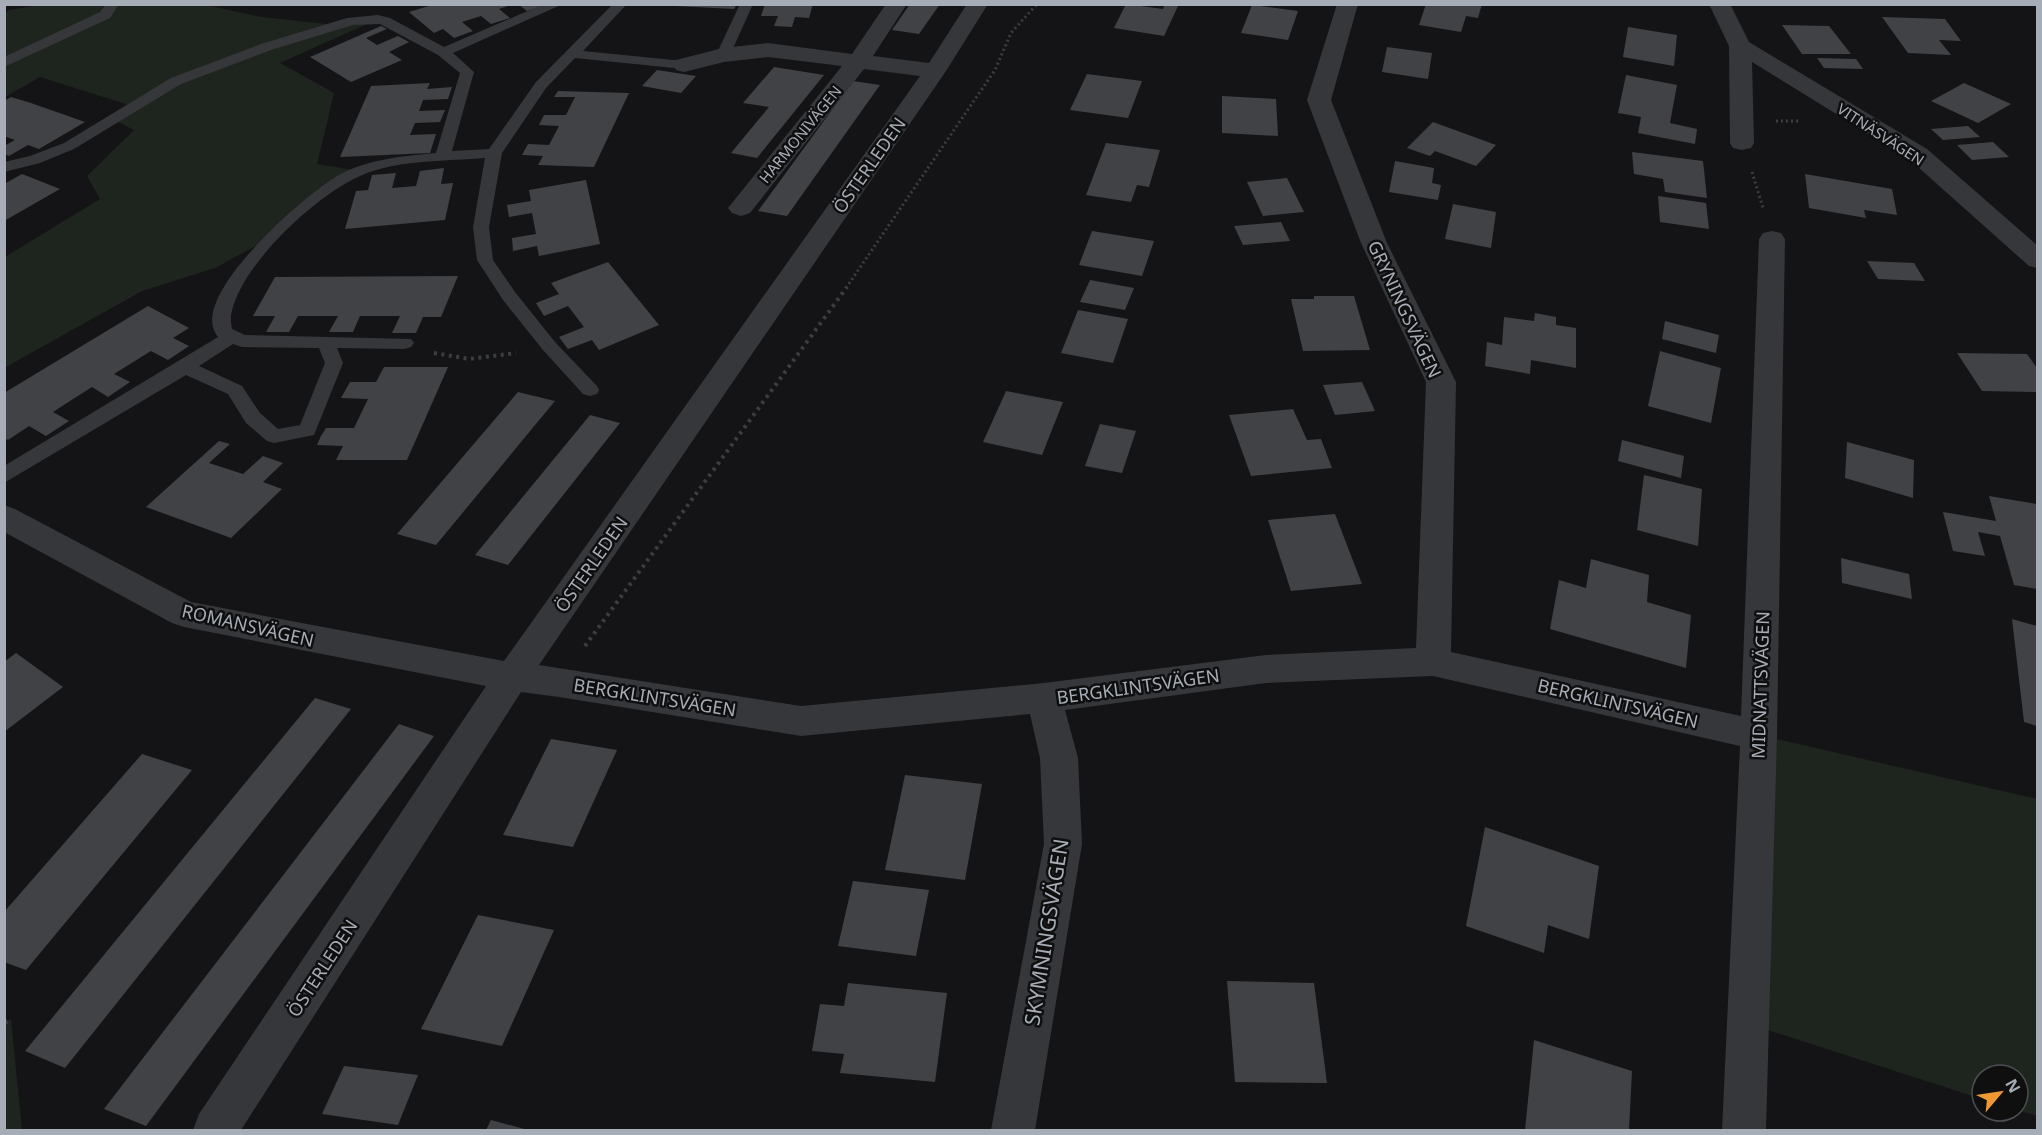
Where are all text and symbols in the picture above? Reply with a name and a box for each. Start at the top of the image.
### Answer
street label: HARMONIVÄGEN [754,81,846,187]
street label: VITNÄSVÄGEN [1834,98,1928,170]
street label: ÖSTERLEDEN [827,112,911,218]
street label: GRYNINGSVÄGEN [1363,236,1447,382]
street label: ÖSTERLEDEN [549,511,633,617]
street label: ROMANSVÄGEN [180,598,316,652]
street label: MIDNATTSVÄGEN [1745,611,1775,759]
street label: BERGKLINTSVÄGEN [1055,663,1221,709]
street label: BERGKLINTSVÄGEN [572,672,738,722]
street label: BERGKLINTSVÄGEN [1535,673,1701,733]
street label: SKYMNINGSVÄGEN [1017,836,1075,1028]
street label: ÖSTERLEDEN [282,915,362,1021]
north arrow [1970,1063,2030,1123]
text: N [2000,1075,2026,1097]

